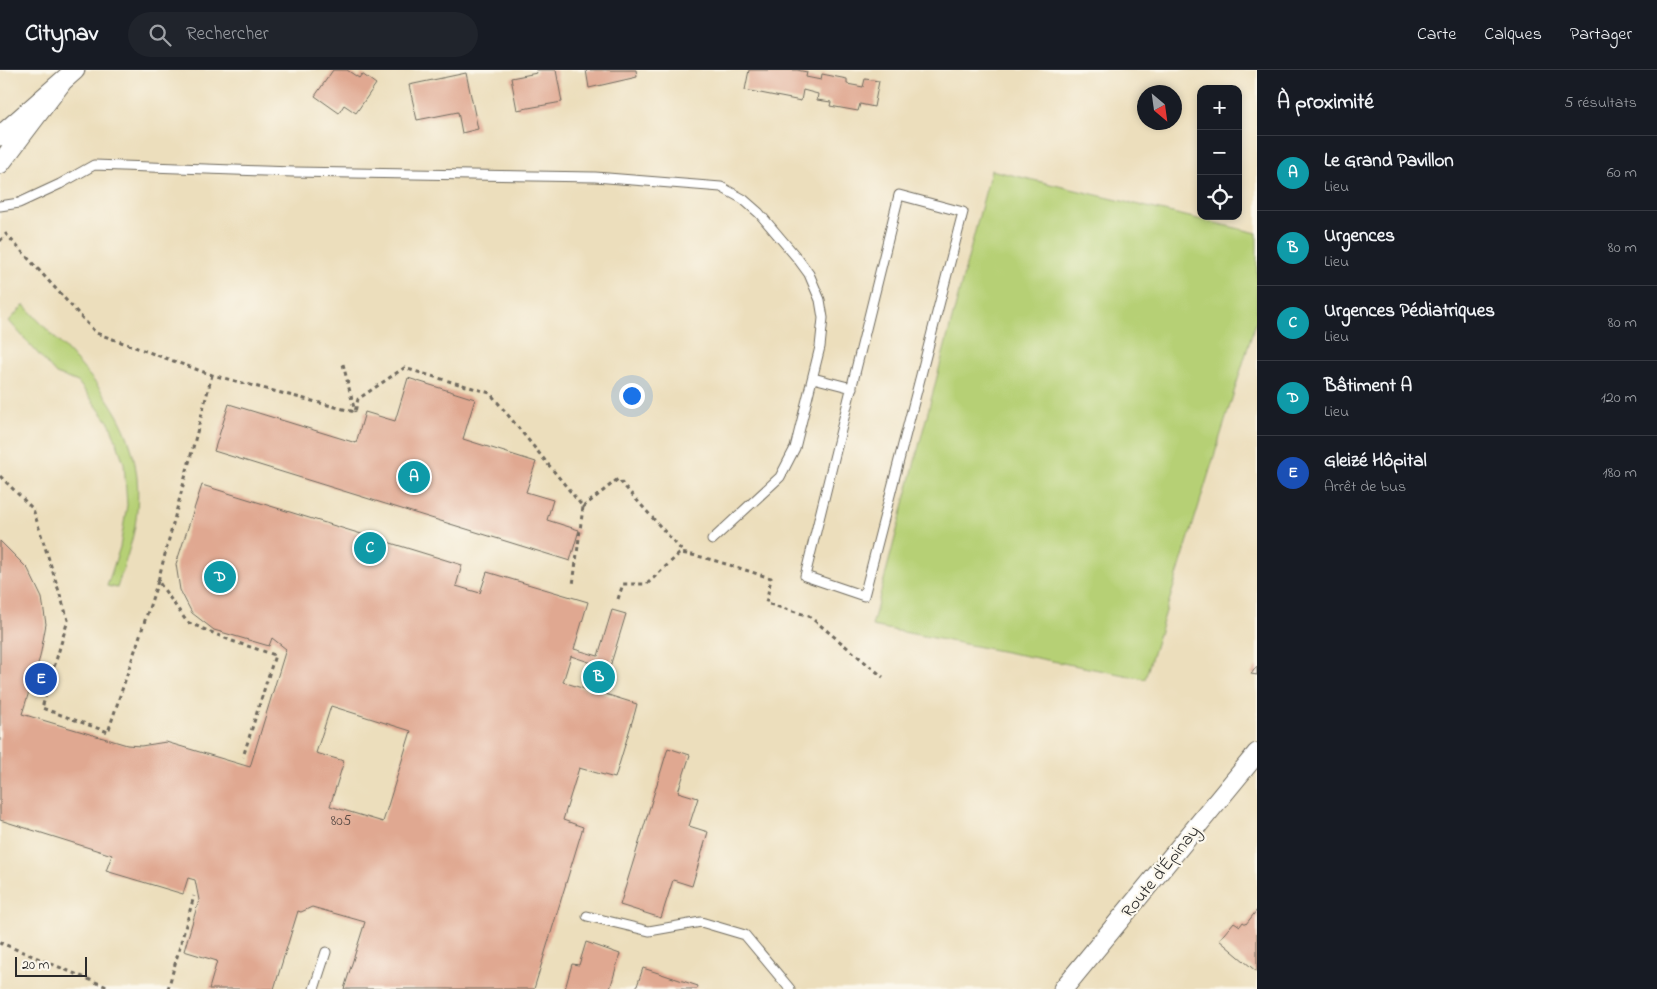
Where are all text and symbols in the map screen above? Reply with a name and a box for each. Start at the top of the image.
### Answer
search box [128,12,478,57]
text: Citynav [25,17,98,52]
icon: search [146,21,174,49]
text: Rechercher [186,21,269,48]
text: Carte [1417,22,1456,48]
text: Calques [1484,22,1542,48]
text: Partager [1570,22,1632,48]
north arrow [1137,85,1182,130]
map controls [1197,85,1242,220]
button: + [1197,85,1242,130]
text: À proximité [1277,88,1374,118]
text: 5 résultats [1564,91,1637,115]
button: − [1197,130,1242,175]
text: Le Grand Pavillon [1324,148,1454,175]
text: A [1288,161,1298,185]
text: 60 m [1607,161,1637,185]
button: locate [1197,175,1242,220]
text: Lieu [1324,175,1349,199]
text: Urgences [1324,223,1395,250]
text: B [1288,236,1298,260]
text: 80 m [1608,236,1637,260]
text: Lieu [1324,250,1349,274]
text: Urgences Pédiatriques [1324,298,1495,325]
text: C [1289,311,1297,335]
text: 80 m [1608,311,1637,335]
text: Lieu [1324,325,1349,349]
text: Bâtiment A [1324,373,1412,400]
your location [619,383,645,409]
text: D [1287,386,1299,410]
text: 120 m [1601,386,1637,410]
text: Lieu [1324,400,1349,424]
text: Gleizé Hôpital [1324,448,1427,475]
pin: A [398,458,430,496]
text: E [1288,461,1298,485]
text: 180 m [1603,461,1637,485]
text: Arrêt de bus [1324,475,1406,499]
pin: C [354,529,386,567]
pin: D [204,558,236,596]
pin: B [583,658,615,696]
pin: E [25,660,57,698]
house number: 805 [331,810,352,832]
street label: Route d'Épinay [1116,820,1207,924]
scale bar [15,954,88,977]
text: 20 m [22,955,49,976]

